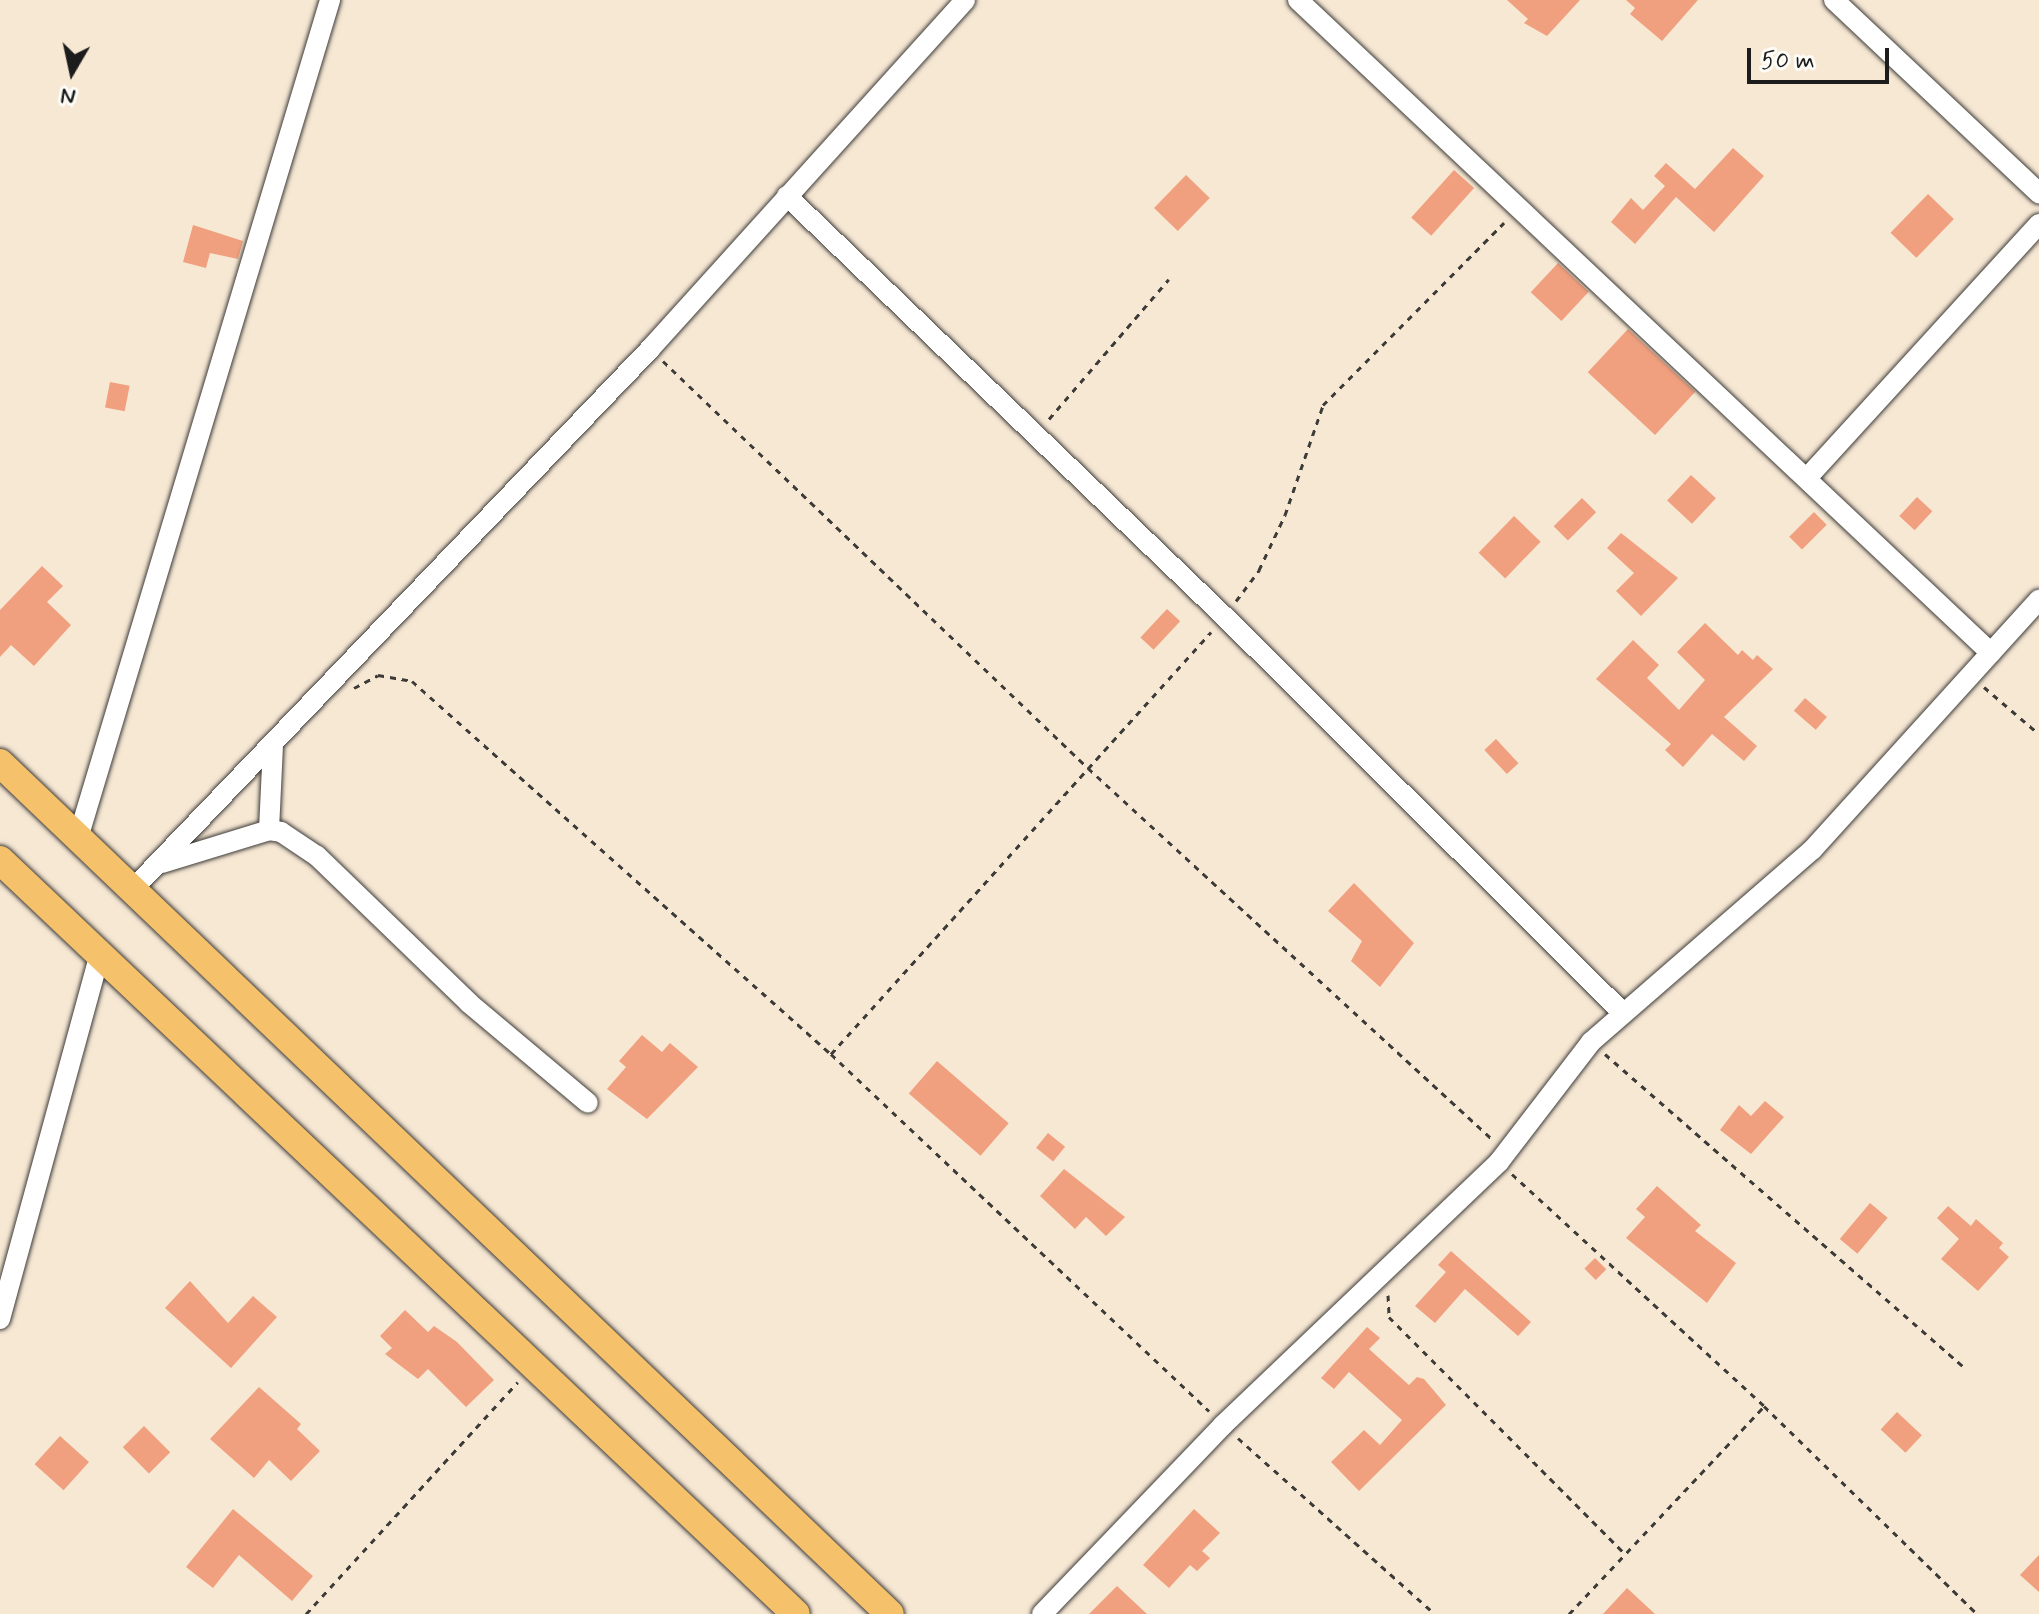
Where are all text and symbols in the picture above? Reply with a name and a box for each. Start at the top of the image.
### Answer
north arrow [32,32,112,112]
scale bar [1751,32,1893,82]
text: 50 m [1761,46,1815,77]
text: N [59,81,78,111]

